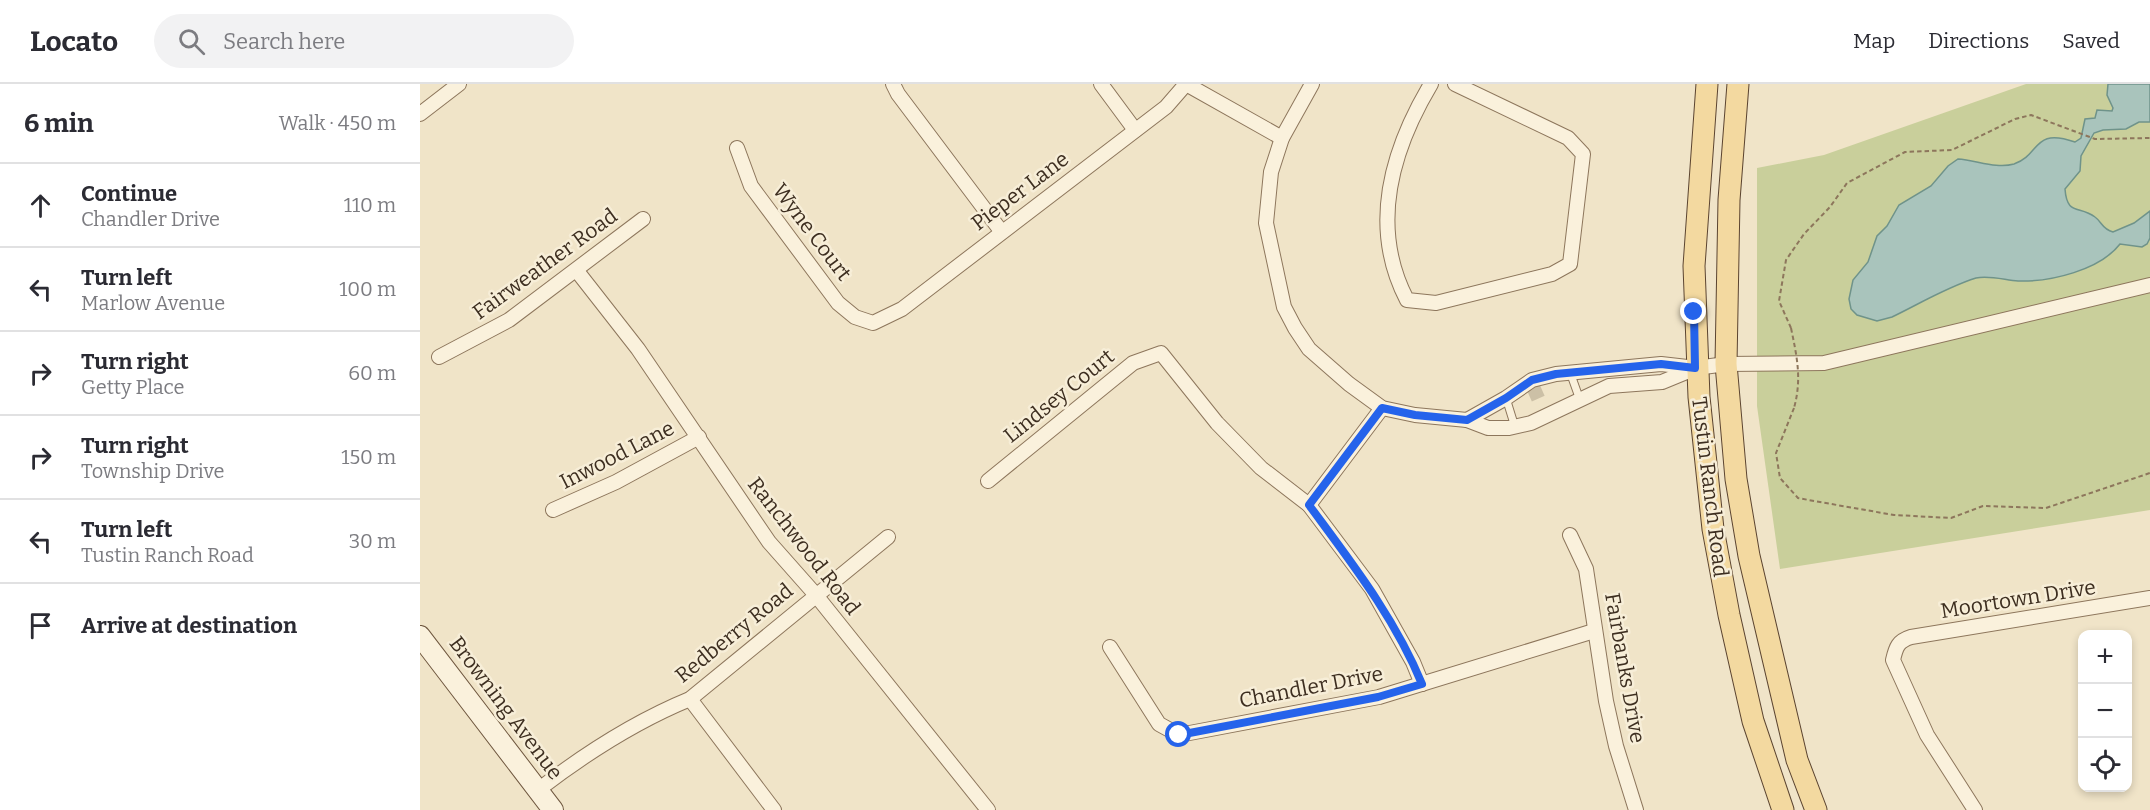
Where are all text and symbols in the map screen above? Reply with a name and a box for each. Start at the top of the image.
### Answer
search box [154,14,574,68]
text: Locato [30,25,118,58]
icon: search [175,25,208,58]
text: Search here [223,28,345,55]
text: Map [1853,28,1895,54]
text: Directions [1928,28,2029,54]
text: Saved [2062,28,2120,54]
text: 6 min [24,108,94,139]
text: Walk · 450 m [279,111,396,135]
street label: Pieper Lane [966,146,1074,236]
street label: Wyne Court [767,178,857,286]
text: Continue [81,180,177,207]
icon: ahead [24,189,57,222]
text: 110 m [344,193,396,217]
street label: Fairweather Road [468,203,622,325]
text: Chandler Drive [81,207,220,231]
text: Turn left [81,264,173,291]
icon: left [24,273,57,306]
text: 100 m [339,277,396,301]
text: Marlow Avenue [81,291,225,315]
route end [1680,298,1706,324]
street label: Lindsey Court [999,343,1120,448]
text: Turn right [81,348,189,375]
icon: right [24,357,57,390]
text: 60 m [348,361,396,385]
text: Getty Place [81,375,184,399]
street label: Tustin Ranch Road [1686,395,1734,579]
street label: Inwood Lane [555,415,679,495]
text: Turn right [81,432,189,459]
icon: right [24,441,57,474]
text: 150 m [341,445,396,469]
text: Township Drive [81,459,225,483]
street label: Ranchwood Road [742,472,866,620]
text: Turn left [81,516,173,543]
icon: left [24,525,57,558]
text: 30 m [349,529,396,553]
text: Tustin Ranch Road [81,543,254,567]
street label: Moortown Drive [1939,574,2097,624]
street label: Redberry Road [670,578,798,688]
street label: Fairbanks Drive [1599,591,1651,745]
icon: arrive [24,609,57,642]
text: Arrive at destination [81,612,297,639]
map controls [2078,630,2132,792]
button: + [2078,630,2132,684]
street label: Browning Avenue [444,631,568,785]
street label: Chandler Drive [1237,660,1385,714]
button: − [2078,684,2132,738]
route start [1165,721,1191,747]
button: locate [2078,738,2132,792]

